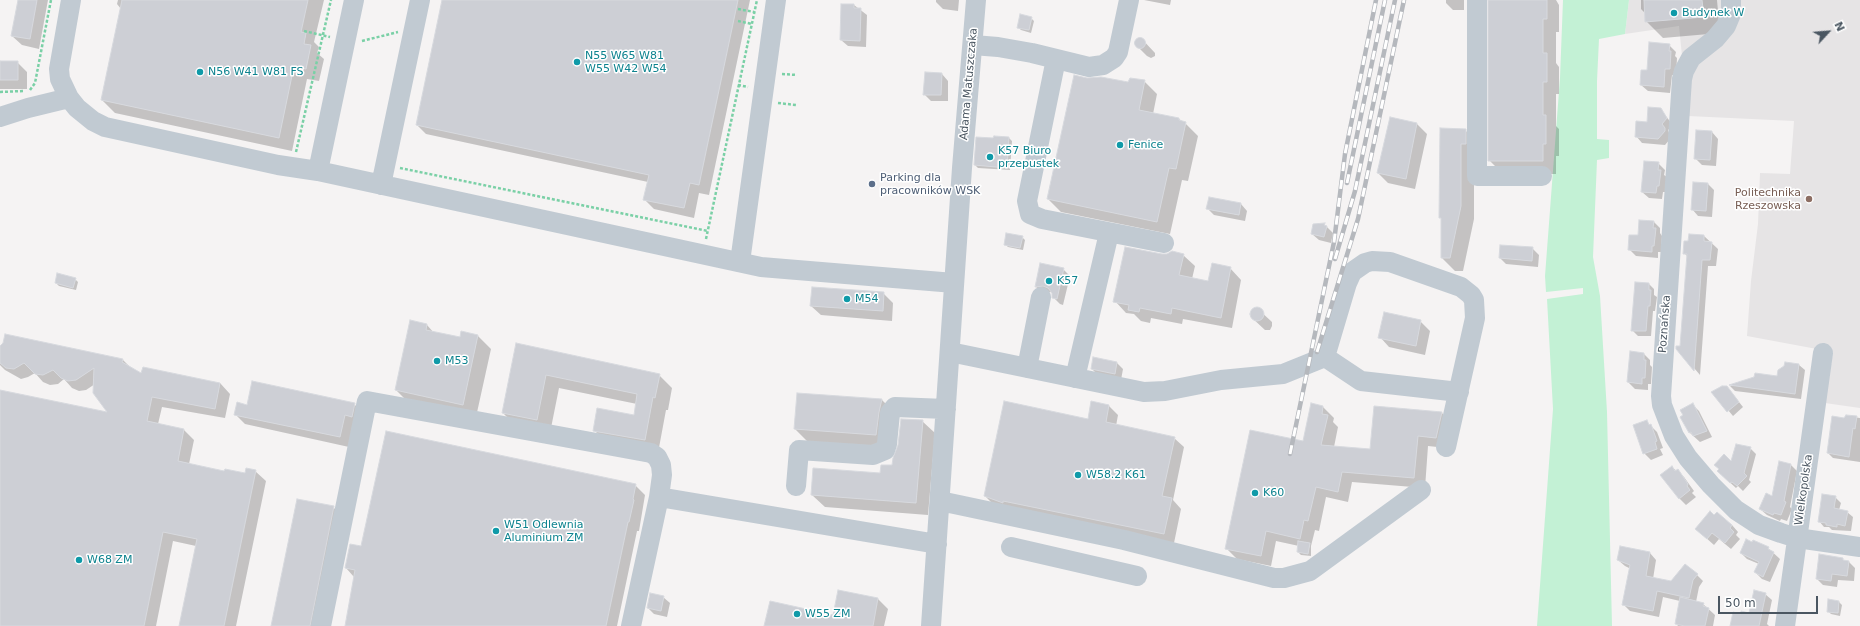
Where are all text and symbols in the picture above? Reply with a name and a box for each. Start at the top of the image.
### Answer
place label: Budynek W [1682,6,1744,20]
marker: Budynek W [1669,8,1679,18]
north arrow [1808,12,1848,52]
text: N [1831,20,1847,34]
street label: Adama Matuszczaka [958,27,980,141]
place label: N55 W65 W81 W55 W42 W54 [585,49,667,75]
marker: N55 W65 W81 W55 W42 W54 [572,57,582,67]
place label: N56 W41 W81 FS [208,65,304,79]
marker: N56 W41 W81 FS [195,67,205,77]
place label: Fenice [1128,138,1163,152]
marker: Fenice [1115,140,1125,150]
place label: K57 Biuro przepustek [998,144,1059,170]
marker: K57 Biuro przepustek [985,152,995,162]
place label: Parking dla pracowników WSK [880,171,980,197]
marker: Parking dla pracowników WSK [867,179,877,189]
place label: Politechnika Rzeszowska [1735,186,1801,212]
marker: Politechnika Rzeszowska [1804,194,1814,204]
place label: K57 [1057,274,1078,288]
marker: K57 [1044,276,1054,286]
place label: M54 [855,292,878,306]
marker: M54 [842,294,852,304]
street label: Poznańska [1656,295,1674,353]
place label: M53 [445,354,468,368]
marker: M53 [432,356,442,366]
street label: Wielkopolska [1792,454,1816,526]
place label: W58.2 K61 [1086,468,1146,482]
marker: W58.2 K61 [1073,470,1083,480]
place label: K60 [1263,486,1284,500]
marker: K60 [1250,488,1260,498]
place label: W51 Odlewnia Aluminium ZM [504,518,584,544]
marker: W51 Odlewnia Aluminium ZM [491,526,501,536]
place label: W68 ZM [87,553,132,567]
marker: W68 ZM [74,555,84,565]
scale bar [1720,588,1820,614]
text: 50 m [1725,596,1756,610]
place label: W55 ZM [805,607,850,621]
marker: W55 ZM [792,609,802,619]

